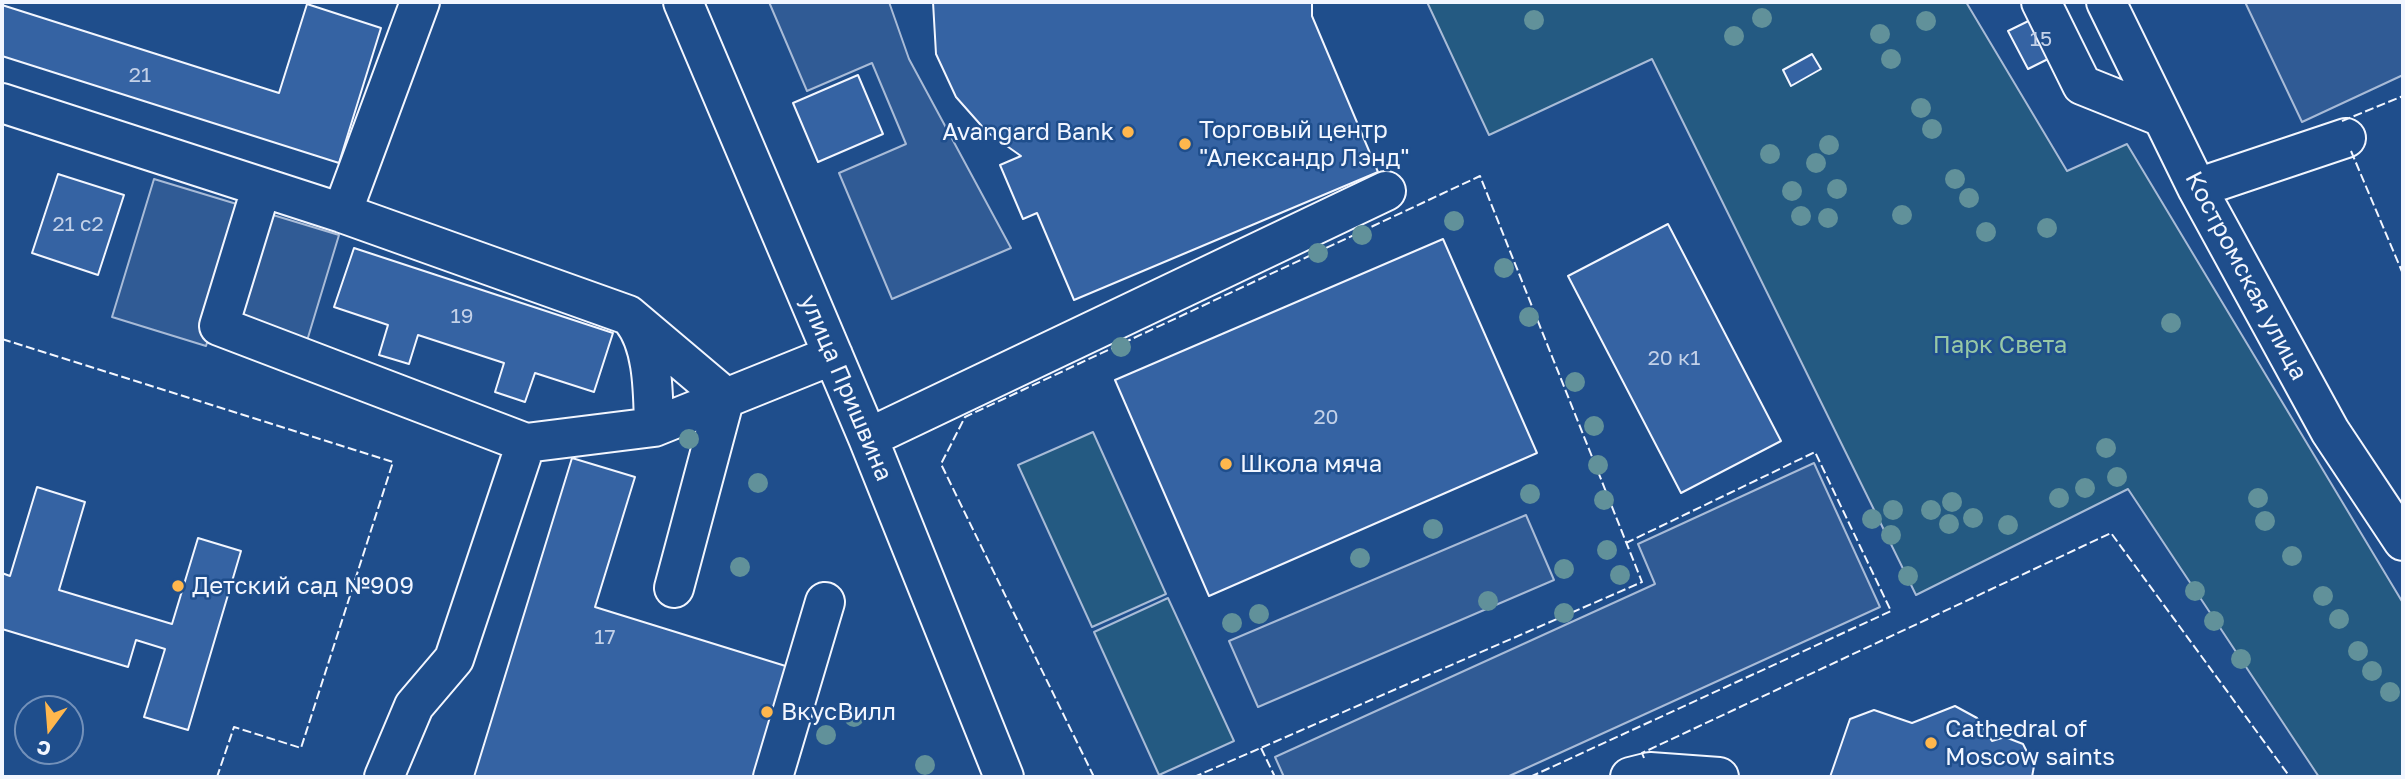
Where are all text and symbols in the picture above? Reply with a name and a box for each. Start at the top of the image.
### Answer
house number: 15 [2030,26,2052,52]
house number: 21 [129,62,151,88]
place label: Торговый центр "Александр Лэнд" [1199,116,1410,172]
place label: Avangard Bank [942,118,1114,146]
marker: Avangard Bank [1120,124,1136,140]
marker: Торговый центр "Александр Лэнд" [1177,136,1193,152]
street label: Костромская улица [2179,167,2313,385]
house number: 21 с2 [52,211,104,237]
street label: улица Пришвина [794,291,898,485]
house number: 19 [451,303,473,329]
park label: Парк Света [1933,331,2067,359]
house number: 20 к1 [1648,345,1700,371]
house number: 20 [1313,404,1339,430]
place label: Школа мяча [1240,450,1382,478]
marker: Школа мяча [1218,456,1234,472]
place label: Детский сад №909 [192,572,414,600]
marker: Детский сад №909 [170,578,186,594]
house number: 17 [594,624,616,650]
north arrow [14,695,84,765]
place label: ВкусВилл [781,698,896,726]
marker: ВкусВилл [759,704,775,720]
place label: Cathedral of Moscow saints [1945,715,2115,771]
marker: Cathedral of Moscow saints [1923,735,1939,751]
text: С [34,736,53,762]

